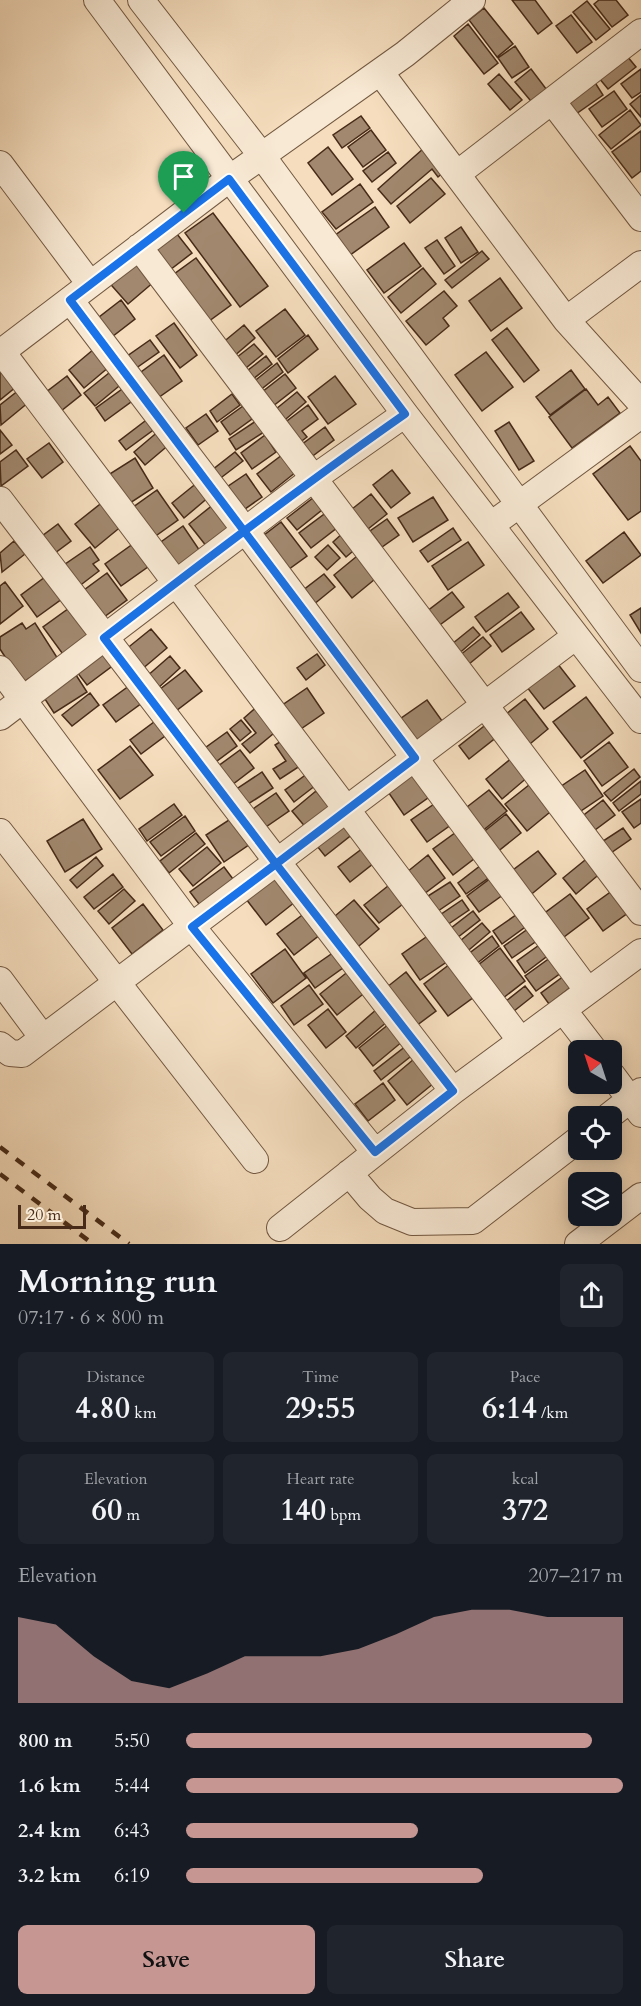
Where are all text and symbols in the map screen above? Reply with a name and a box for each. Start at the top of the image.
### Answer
pin [158,151,209,213]
icon: arrive [167,160,200,193]
north arrow [568,1040,622,1094]
map controls [568,1040,622,1226]
button: locate [568,1106,622,1160]
button: layers [568,1172,622,1226]
scale bar [18,1202,86,1230]
text: 20 m [27,1204,61,1226]
text: Morning run [18,1259,218,1304]
button: share [560,1264,623,1327]
text: 07:17 · 6 × 800 m [18,1304,164,1331]
text: Distance [87,1366,145,1388]
text: Time [302,1366,339,1388]
text: Pace [510,1366,541,1388]
text: 4.80 [75,1388,130,1429]
text: 29:55 [285,1388,356,1429]
text: 6:14 [482,1388,537,1429]
text: km [130,1402,156,1424]
text: /km [537,1402,568,1424]
text: Elevation [84,1468,148,1490]
text: Heart rate [287,1468,354,1490]
text: kcal [512,1468,539,1490]
text: 60 [92,1490,122,1531]
text: 140 [280,1490,326,1531]
text: 372 [502,1490,548,1531]
text: m [122,1504,140,1526]
text: bpm [326,1504,361,1526]
text: Elevation [18,1562,97,1589]
text: 207–217 m [528,1562,623,1589]
text: 800 m [18,1727,73,1754]
text: 5:50 [114,1727,150,1754]
text: 1.6 km [18,1772,81,1799]
text: 5:44 [114,1772,150,1799]
text: 2.4 km [18,1817,81,1844]
text: 6:43 [114,1817,150,1844]
text: 3.2 km [18,1862,81,1889]
text: 6:19 [114,1862,150,1889]
button: Save [18,1925,315,1994]
button: Share [327,1925,623,1994]

